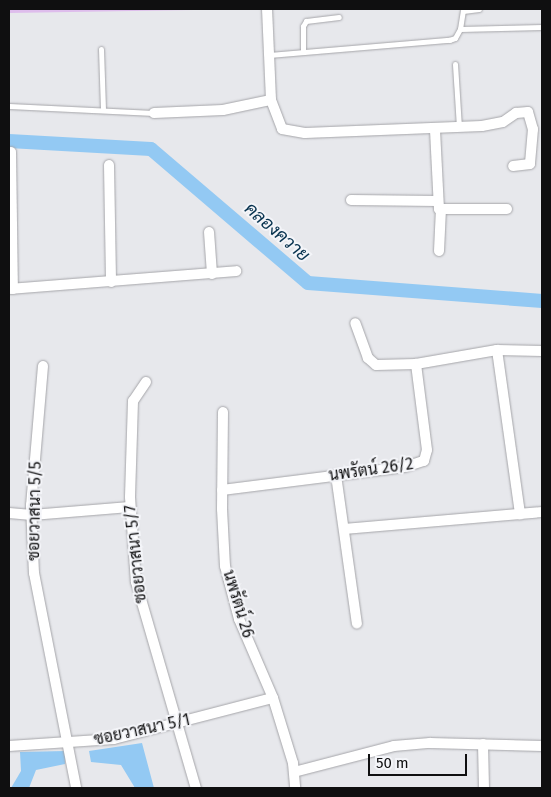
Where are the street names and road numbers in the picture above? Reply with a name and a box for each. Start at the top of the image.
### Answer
street label: นพรัตน์ 26/2 [327,455,415,485]
street label: ซอยวาสนา 5/5 [25,461,45,561]
street label: ซอยวาสนา 5/7 [121,504,151,604]
street label: นพรัตน์ 26 [219,568,257,640]
street label: ซอยวาสนา 5/1 [92,710,192,750]

